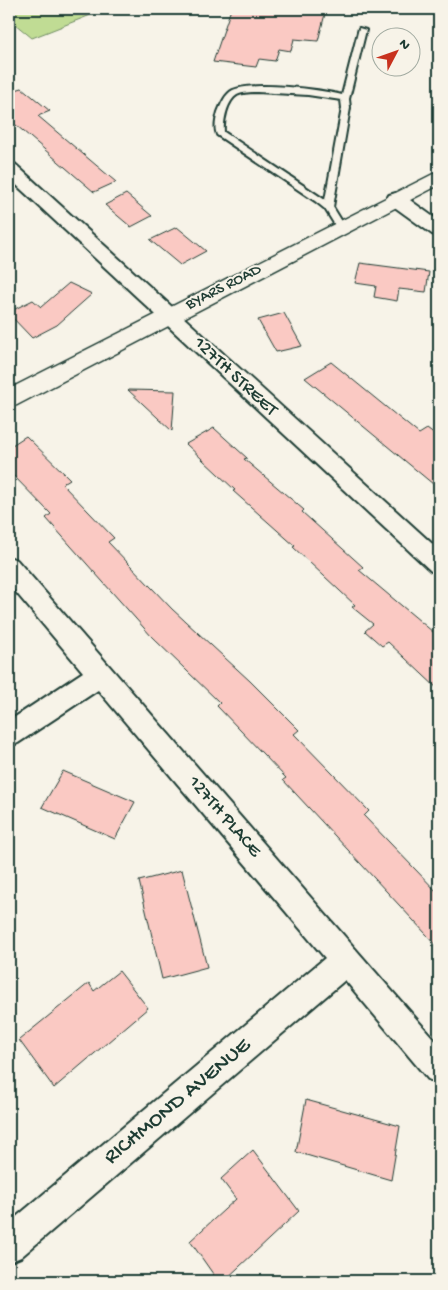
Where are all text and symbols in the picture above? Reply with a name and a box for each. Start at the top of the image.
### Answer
north arrow [370,28,420,78]
text: N [395,36,413,54]
street label: BYARS ROAD [182,261,266,316]
street label: 127TH STREET [187,332,282,422]
street label: 127TH PLACE [182,771,266,863]
street label: RICHMOND AVENUE [99,1032,258,1171]

